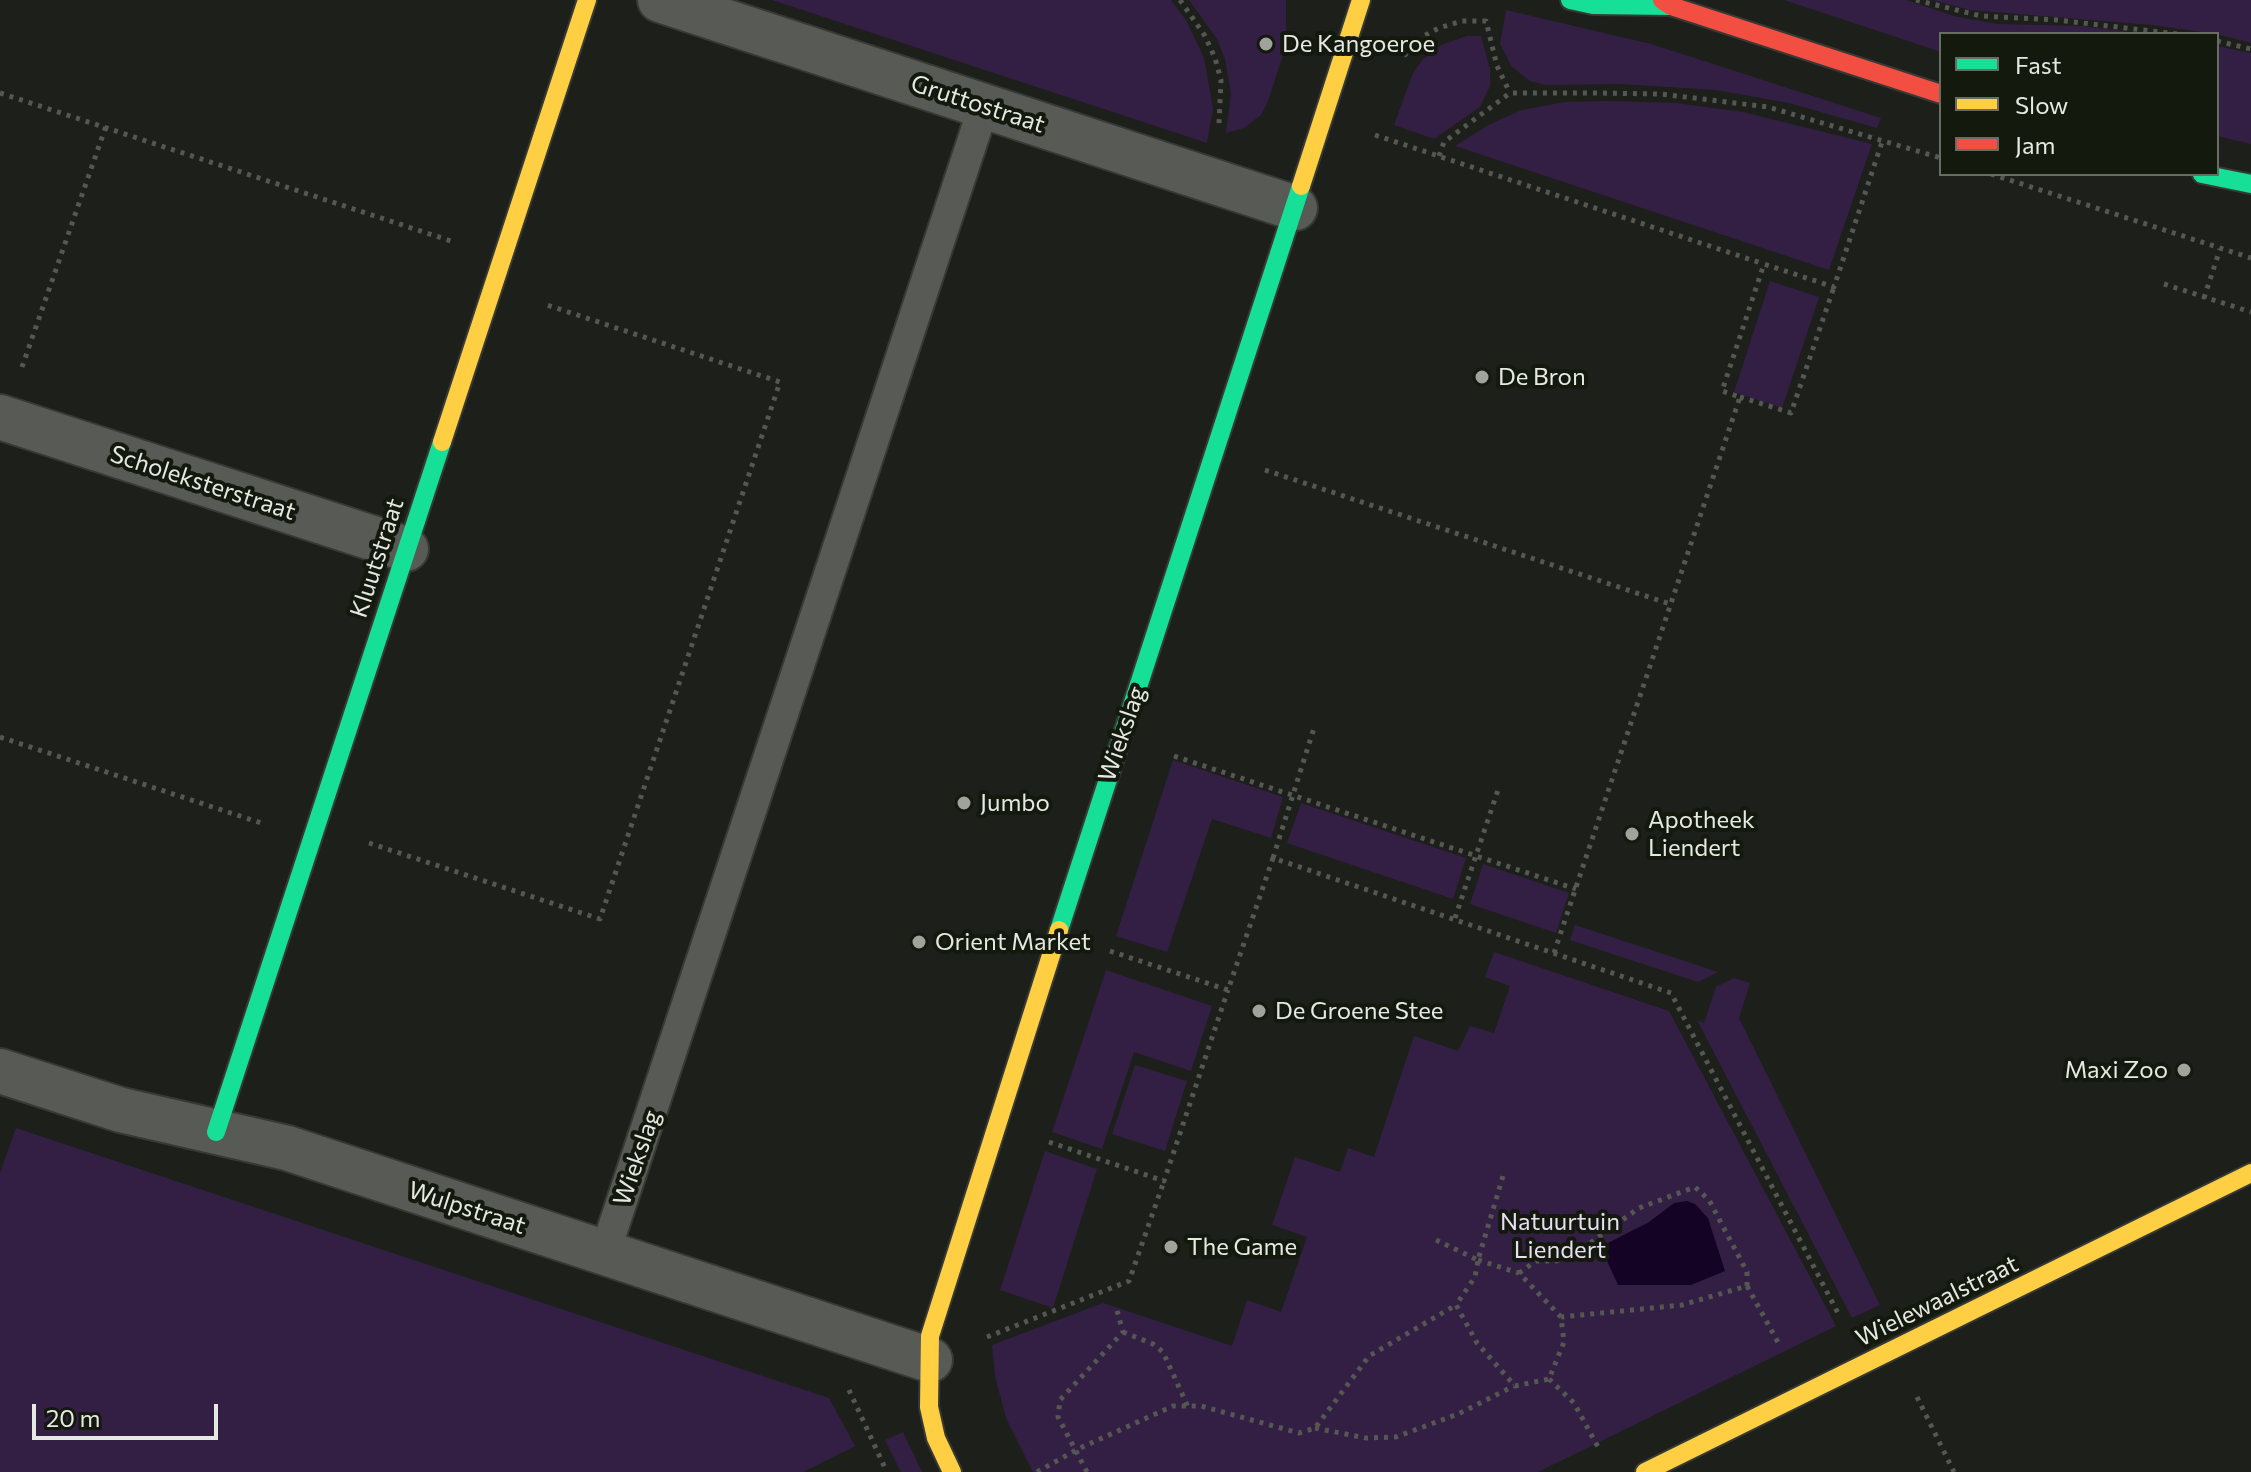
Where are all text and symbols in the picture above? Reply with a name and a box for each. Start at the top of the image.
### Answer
place label: De Kangoeroe [1282,30,1435,58]
legend [1939,32,2219,176]
marker: De Kangoeroe [1257,35,1275,53]
text: Fast [2015,50,2062,79]
street label: Gruttostraat [907,69,1049,139]
text: Slow [2015,90,2068,119]
text: Jam [2015,130,2055,159]
place label: De Bron [1498,363,1586,391]
marker: De Bron [1473,368,1491,386]
street label: Scholeksterstraat [107,439,299,527]
street label: Kluutstraat [344,495,410,621]
street label: Wiekslag [1092,683,1152,785]
place label: Jumbo [980,789,1050,817]
marker: Jumbo [955,794,973,812]
place label: Apotheek Liendert [1648,806,1755,862]
marker: Apotheek Liendert [1623,825,1641,843]
place label: Orient Market [935,928,1091,956]
marker: Orient Market [910,933,928,951]
place label: De Groene Stee [1275,997,1444,1025]
marker: De Groene Stee [1250,1002,1268,1020]
place label: Maxi Zoo [2064,1056,2168,1084]
marker: Maxi Zoo [2175,1061,2193,1079]
street label: Wiekslag [607,1107,667,1209]
street label: Wulpstraat [405,1175,529,1241]
park label: Natuurtuin Liendert [1500,1208,1620,1264]
place label: The Game [1187,1233,1297,1261]
marker: The Game [1162,1238,1180,1256]
street label: Wielewaalstraat [1851,1249,2023,1353]
scale bar [36,1388,222,1438]
text: 20 m [46,1403,100,1432]

